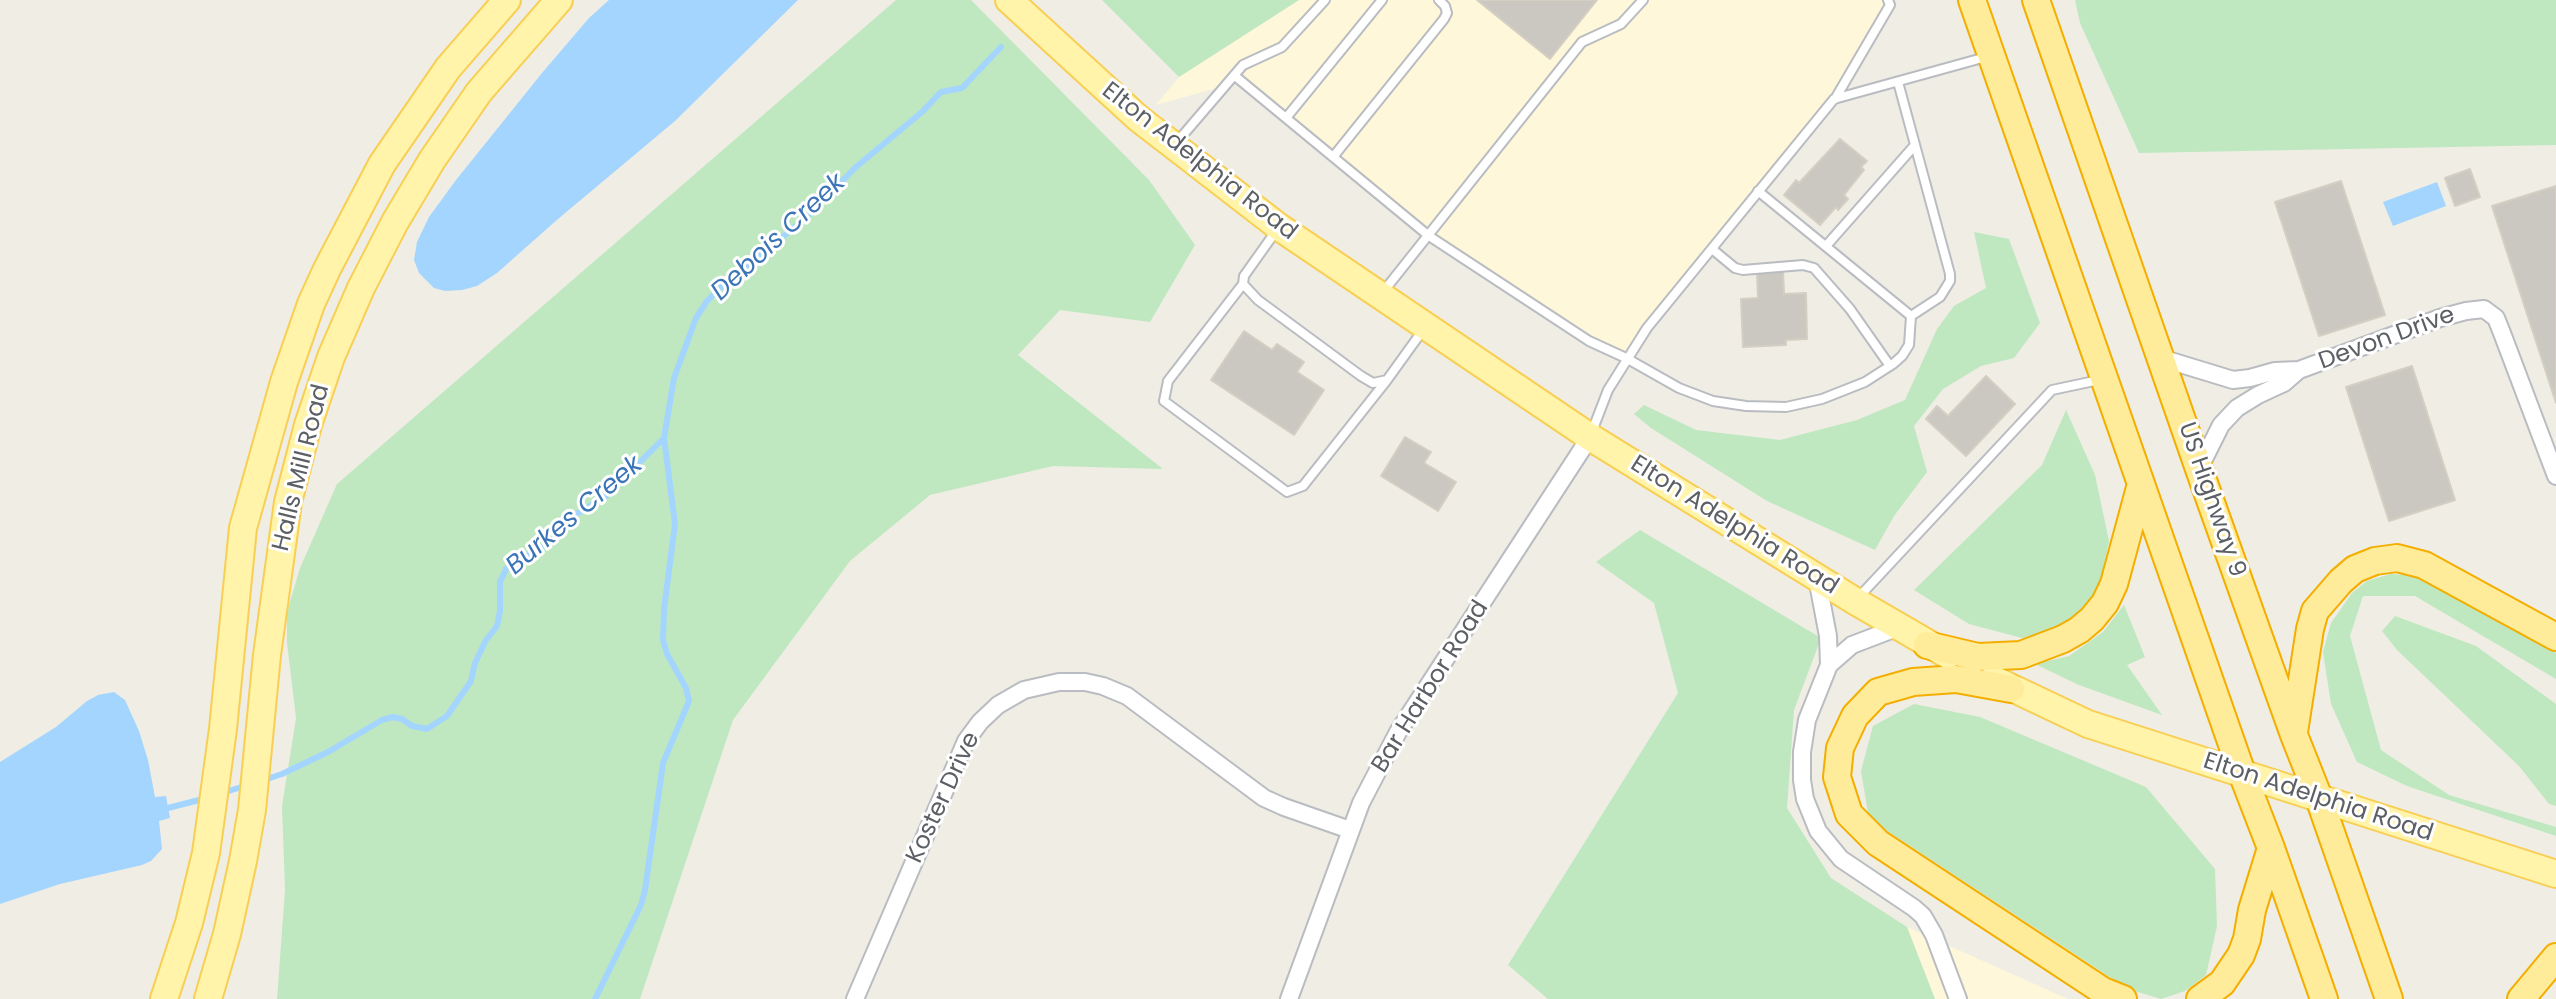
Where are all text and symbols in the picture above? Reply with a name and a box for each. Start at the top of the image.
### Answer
street label: Elton Adelphia Road [1096,77,1302,247]
water label: Debois Creek [706,168,852,308]
street label: Devon Drive [2315,301,2459,377]
street label: Halls Mill Road [267,382,337,554]
street label: US Highway 9 [2171,419,2251,581]
water label: Burkes Creek [500,450,650,582]
street label: Elton Adelphia Road [1625,450,1843,602]
street label: Bar Harbor Road [1366,596,1496,778]
street label: Koster Drive [901,728,987,868]
street label: Elton Adelphia Road [2200,747,2436,849]

